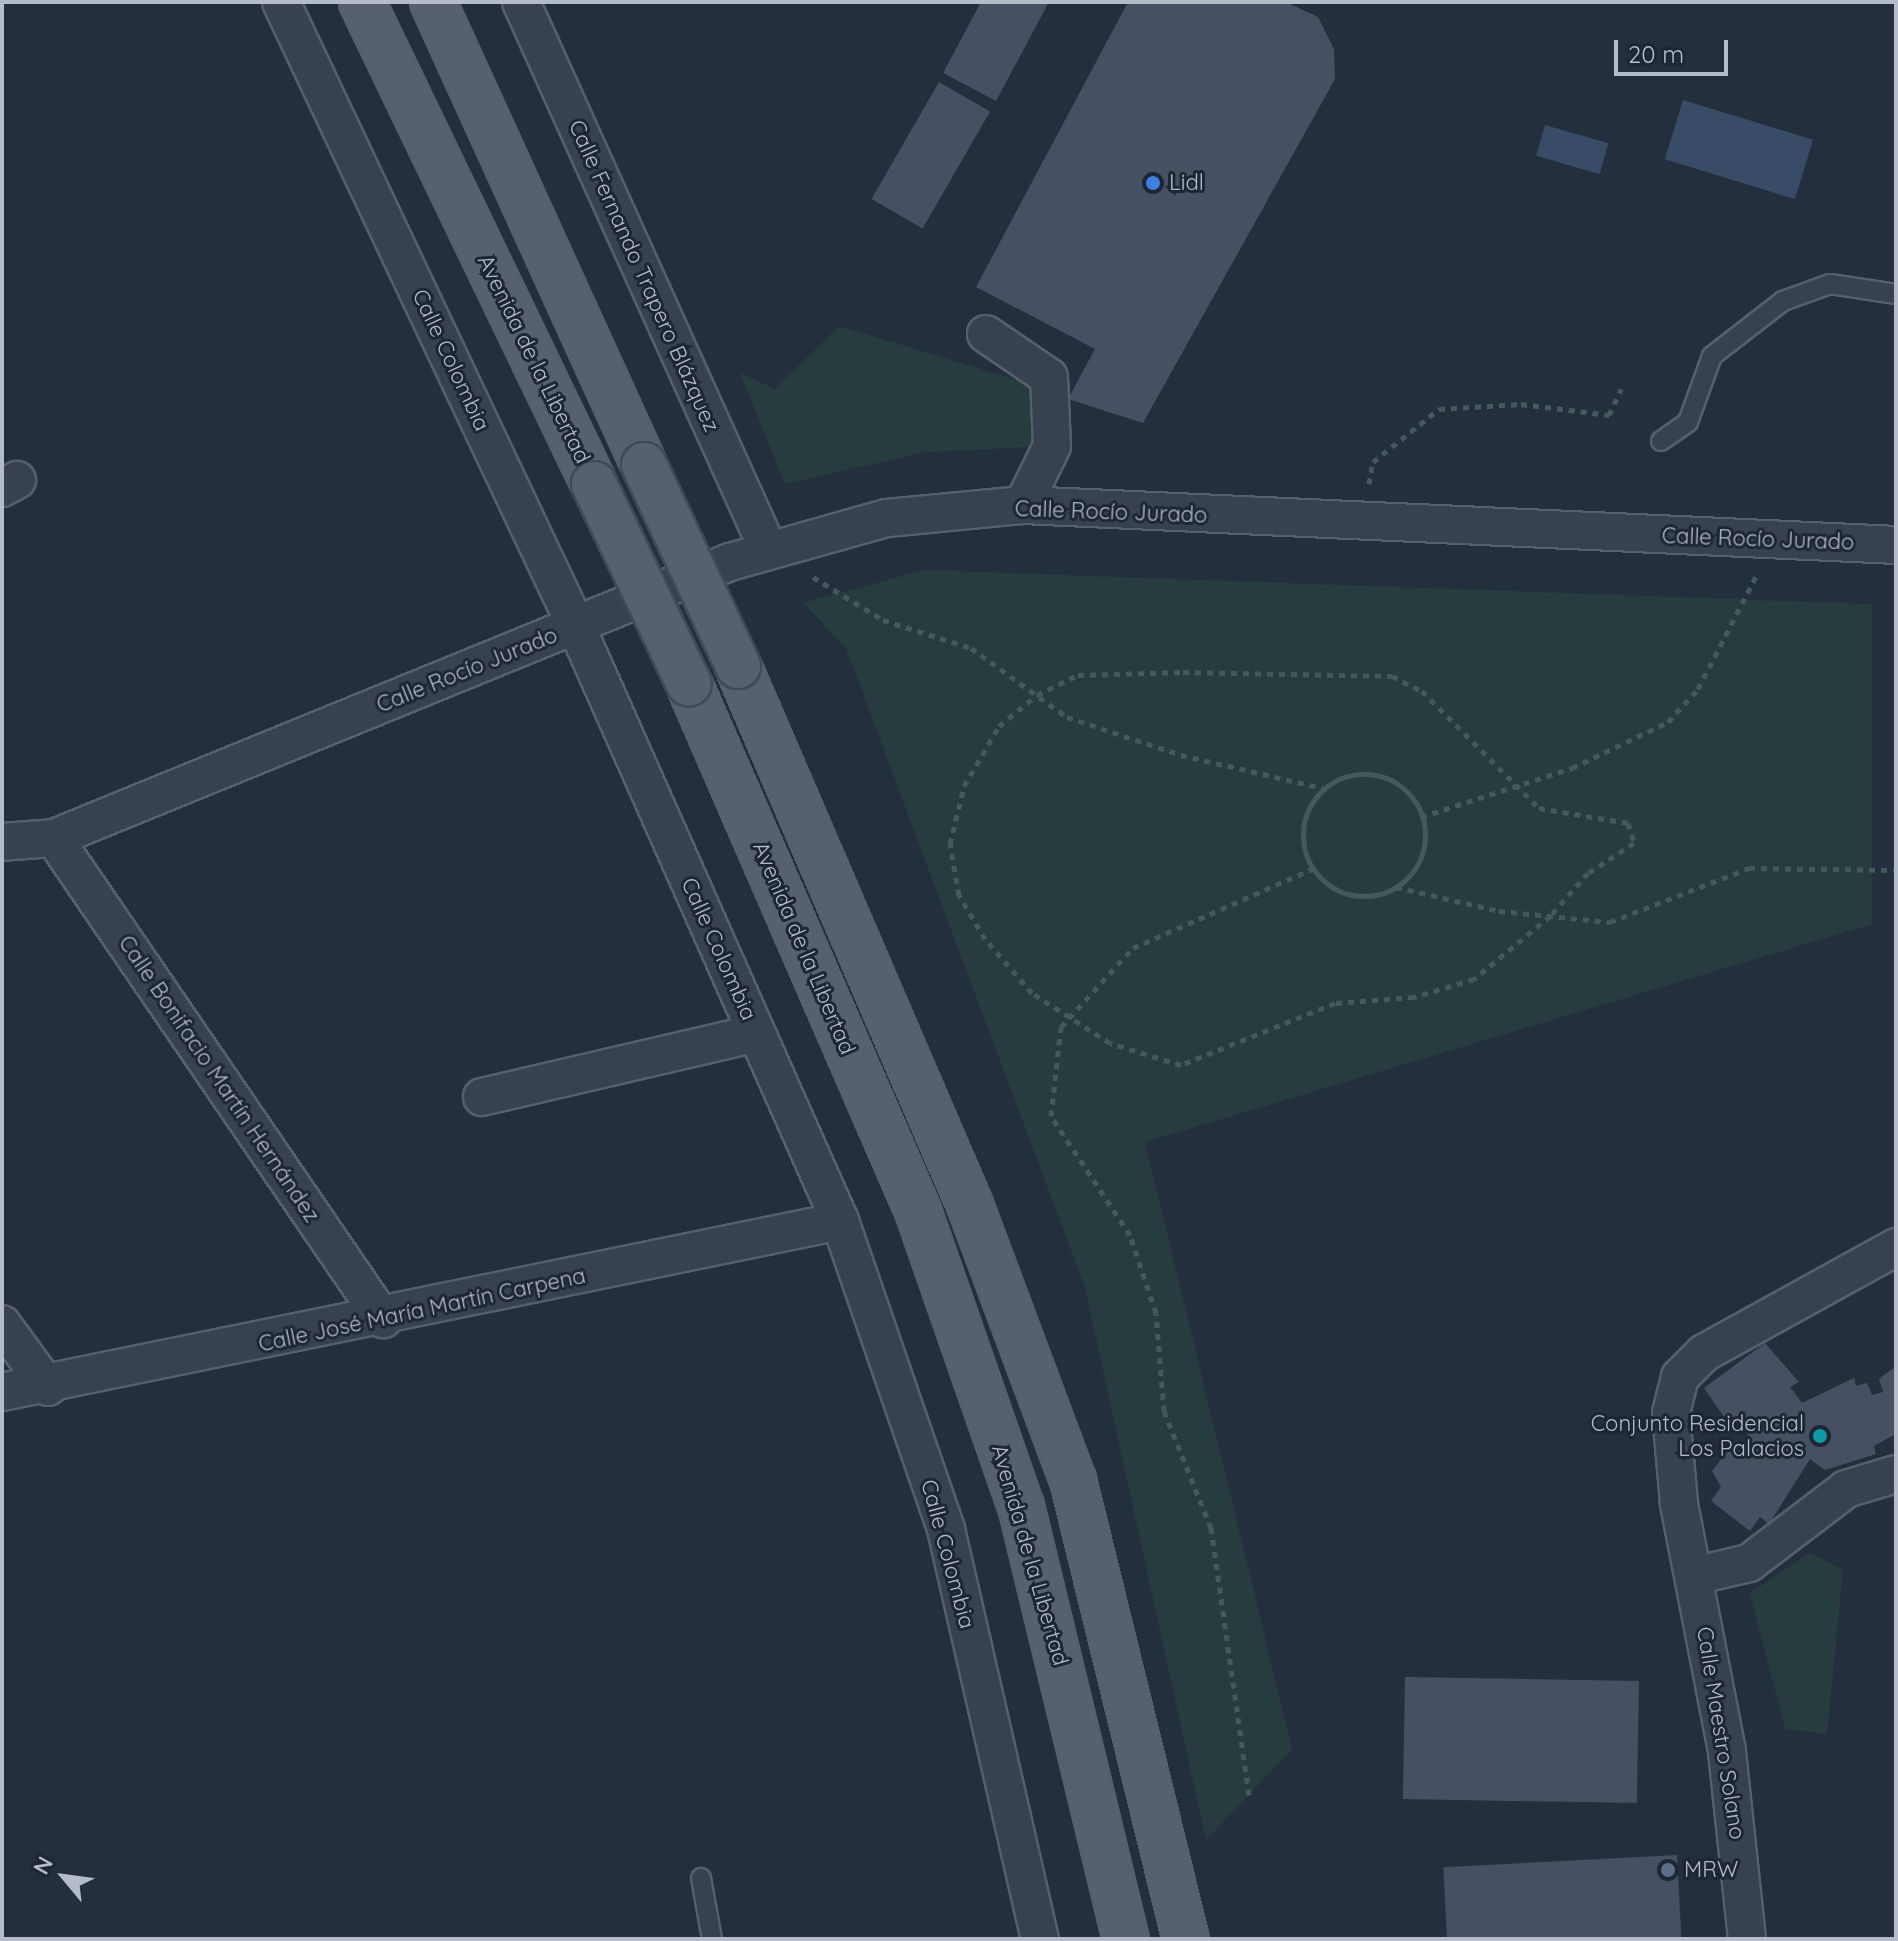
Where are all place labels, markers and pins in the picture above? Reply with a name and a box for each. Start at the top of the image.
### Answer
place label: Lidl [1169,170,1204,196]
marker: Lidl [1144,174,1162,192]
place label: Conjunto Residencial Los Palacios [1591,1410,1804,1462]
marker: Conjunto Residencial Los Palacios [1811,1427,1829,1445]
place label: MRW [1684,1857,1738,1883]
marker: MRW [1659,1861,1677,1879]

